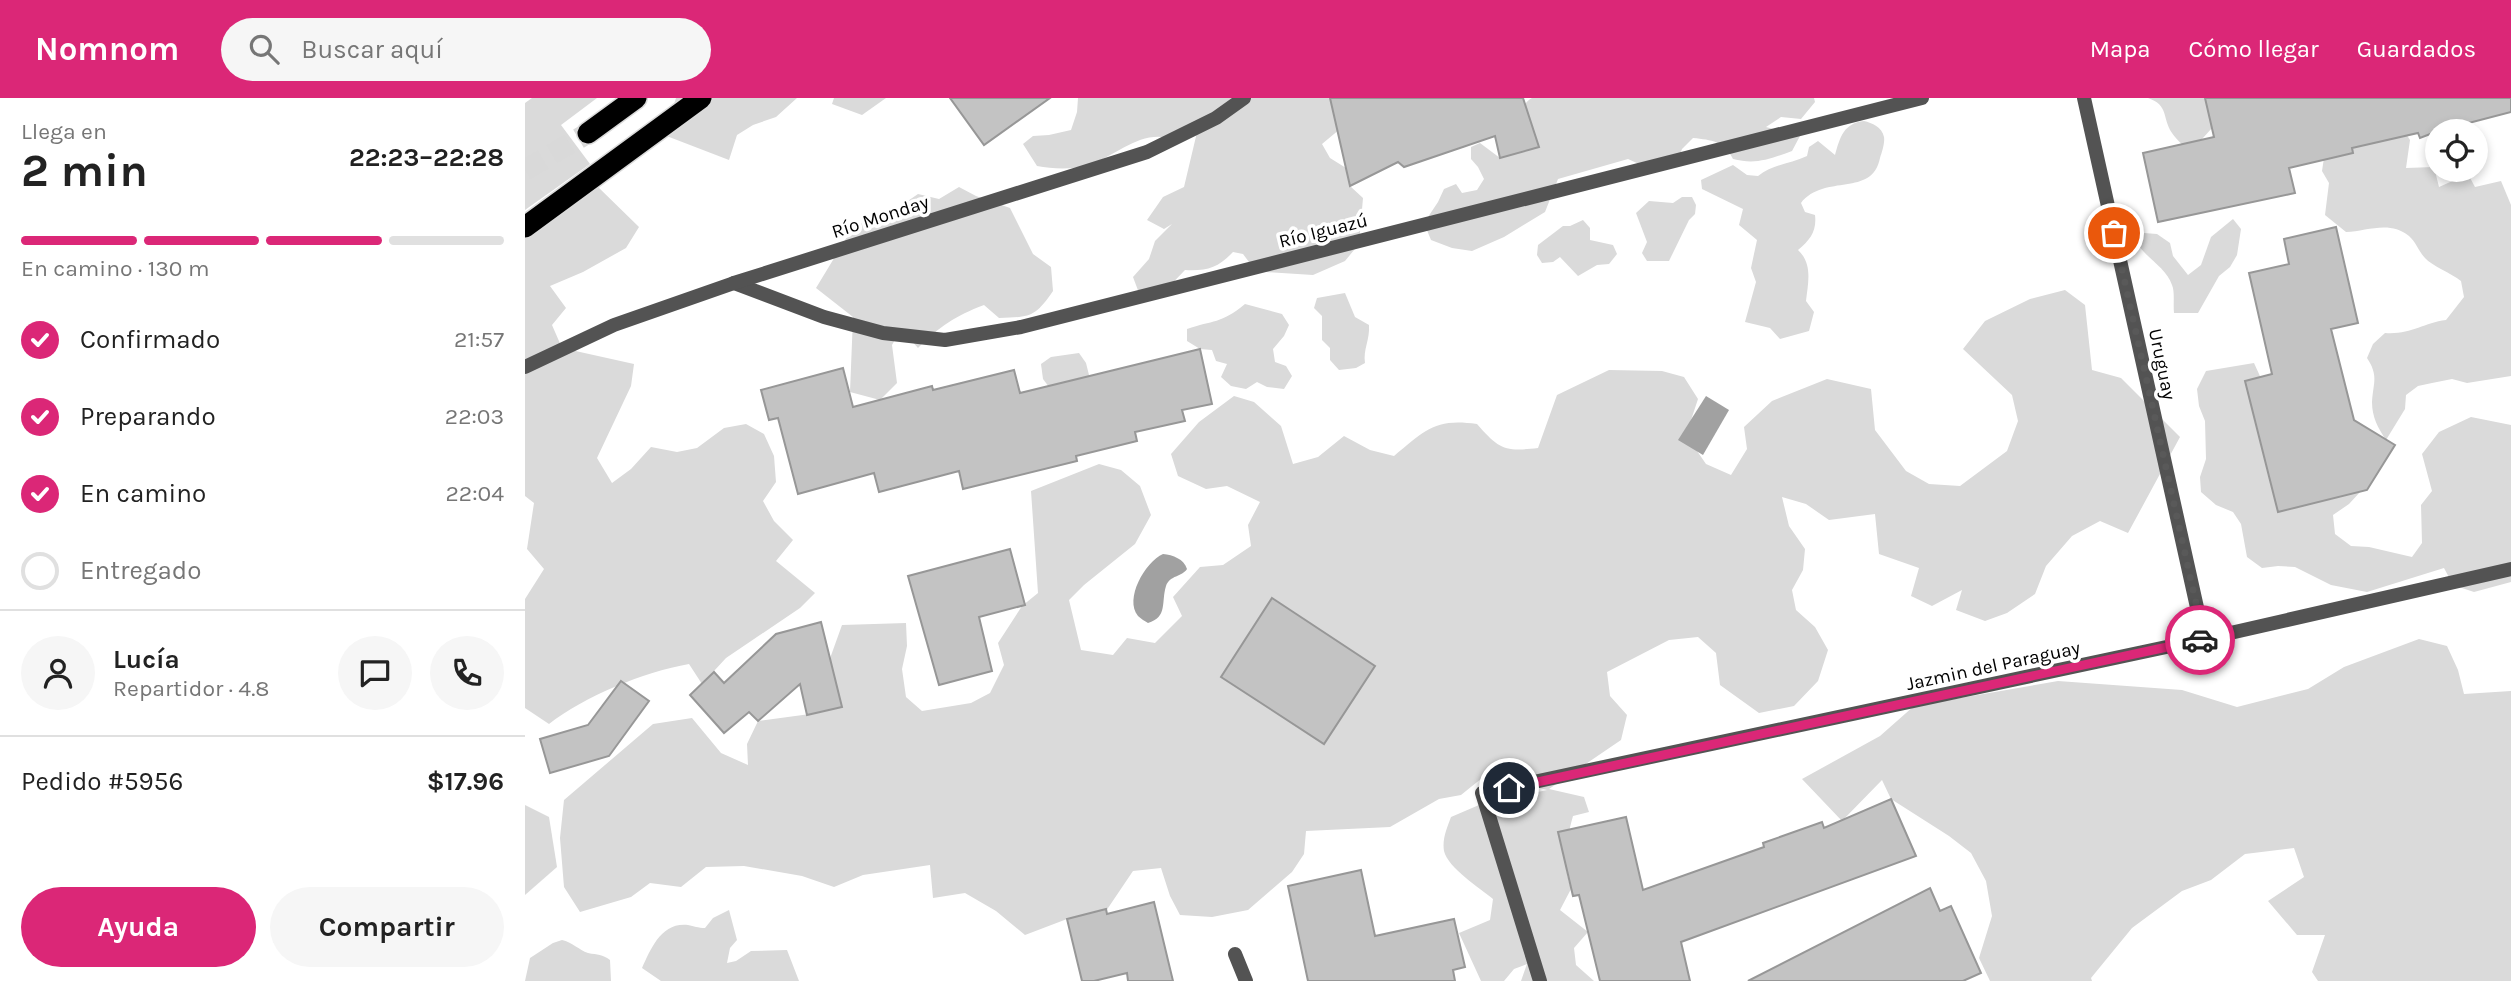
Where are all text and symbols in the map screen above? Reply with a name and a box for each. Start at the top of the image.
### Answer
search box [221,18,711,81]
text: Nomnom [35,30,179,68]
icon: search [245,30,283,68]
text: Buscar aquí [301,34,443,65]
text: Mapa [2090,35,2150,63]
text: Cómo llegar [2188,35,2319,63]
text: Guardados [2357,35,2476,63]
text: Llega en [21,118,107,145]
map controls [2425,119,2488,182]
button: locate [2425,119,2488,182]
text: 22:23–22:28 [349,142,504,173]
text: 2 min [21,144,148,198]
street label: Río Monday [829,191,932,243]
pin [2084,203,2144,263]
street label: Río Iguazú [1277,209,1370,253]
icon: bag [2095,214,2133,252]
text: En camino · 130 m [21,255,209,282]
icon: check [21,321,59,359]
text: Confirmado [80,324,220,355]
text: 21:57 [454,326,504,353]
street label: Uruguay [2144,327,2180,402]
icon: check [21,398,59,436]
text: Preparando [80,401,216,432]
text: 22:03 [445,403,504,430]
icon: check [21,475,59,513]
text: En camino [80,478,206,509]
text: 22:04 [446,480,504,507]
text: Entregado [80,555,201,586]
courier [2165,605,2235,675]
icon: car [2181,621,2219,659]
button: person [21,636,95,710]
button: chat [338,636,412,710]
button: phone [430,636,504,710]
street label: Jazmin del Paraguay [1904,637,2082,695]
text: Lucía [113,644,180,675]
text: Repartidor · 4.8 [113,675,269,702]
pin [1479,758,1539,818]
text: Pedido #5956 [21,766,183,797]
text: $17.96 [427,766,504,797]
icon: home [1490,769,1528,807]
button: Ayuda [21,887,256,967]
button: Compartir [270,887,504,967]

